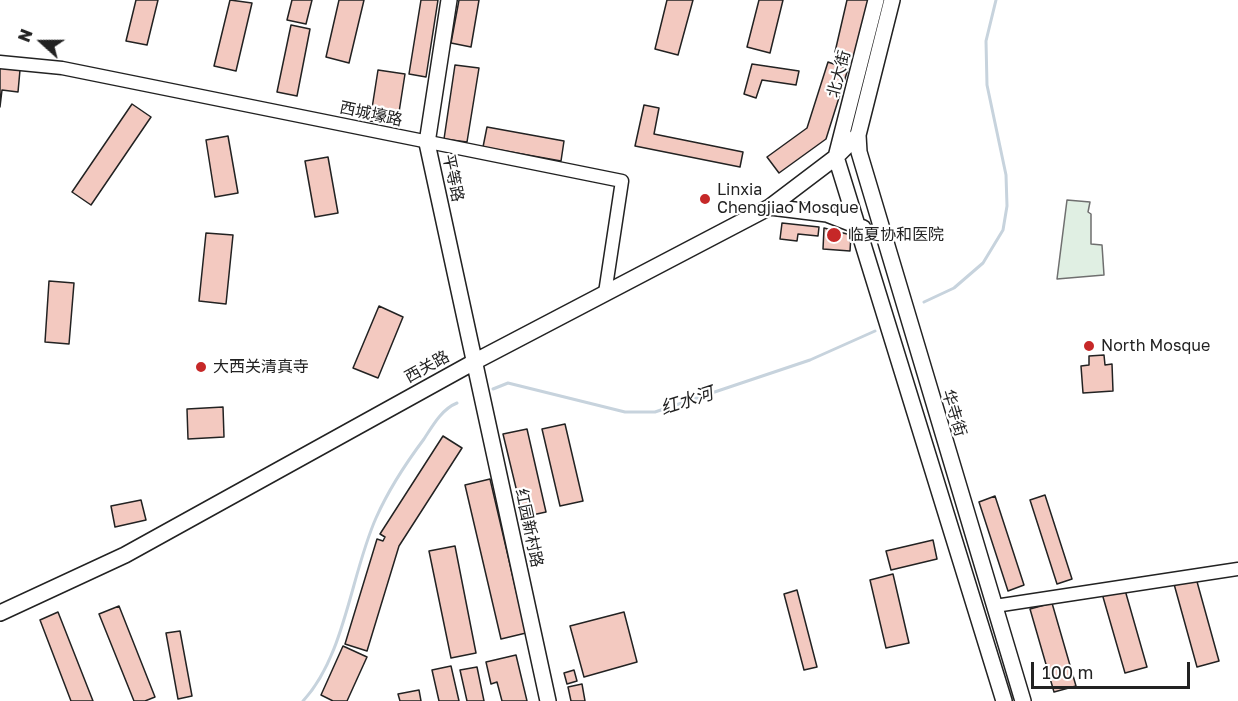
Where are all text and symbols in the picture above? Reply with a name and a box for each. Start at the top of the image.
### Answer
north arrow [12,12,72,72]
text: N [14,26,37,45]
street label: 北大街 [824,48,854,100]
street label: 西城壕路 [338,98,404,130]
street label: 平等路 [439,153,467,203]
place label: Linxia Chengjiao Mosque [717,180,859,218]
marker: Linxia Chengjiao Mosque [698,192,712,206]
place label: 临夏协和医院 [848,225,944,245]
marker: 临夏协和医院 [825,226,843,244]
place label: North Mosque [1101,336,1210,356]
marker: North Mosque [1082,339,1096,353]
street label: 西关路 [401,347,453,387]
place label: 大西关清真寺 [213,357,309,377]
marker: 大西关清真寺 [194,360,208,374]
water label: 红水河 [658,382,716,420]
street label: 华寺街 [938,387,970,439]
street label: 红园新村路 [511,487,547,569]
scale bar [1034,650,1193,688]
text: 100 m [1042,661,1093,683]

